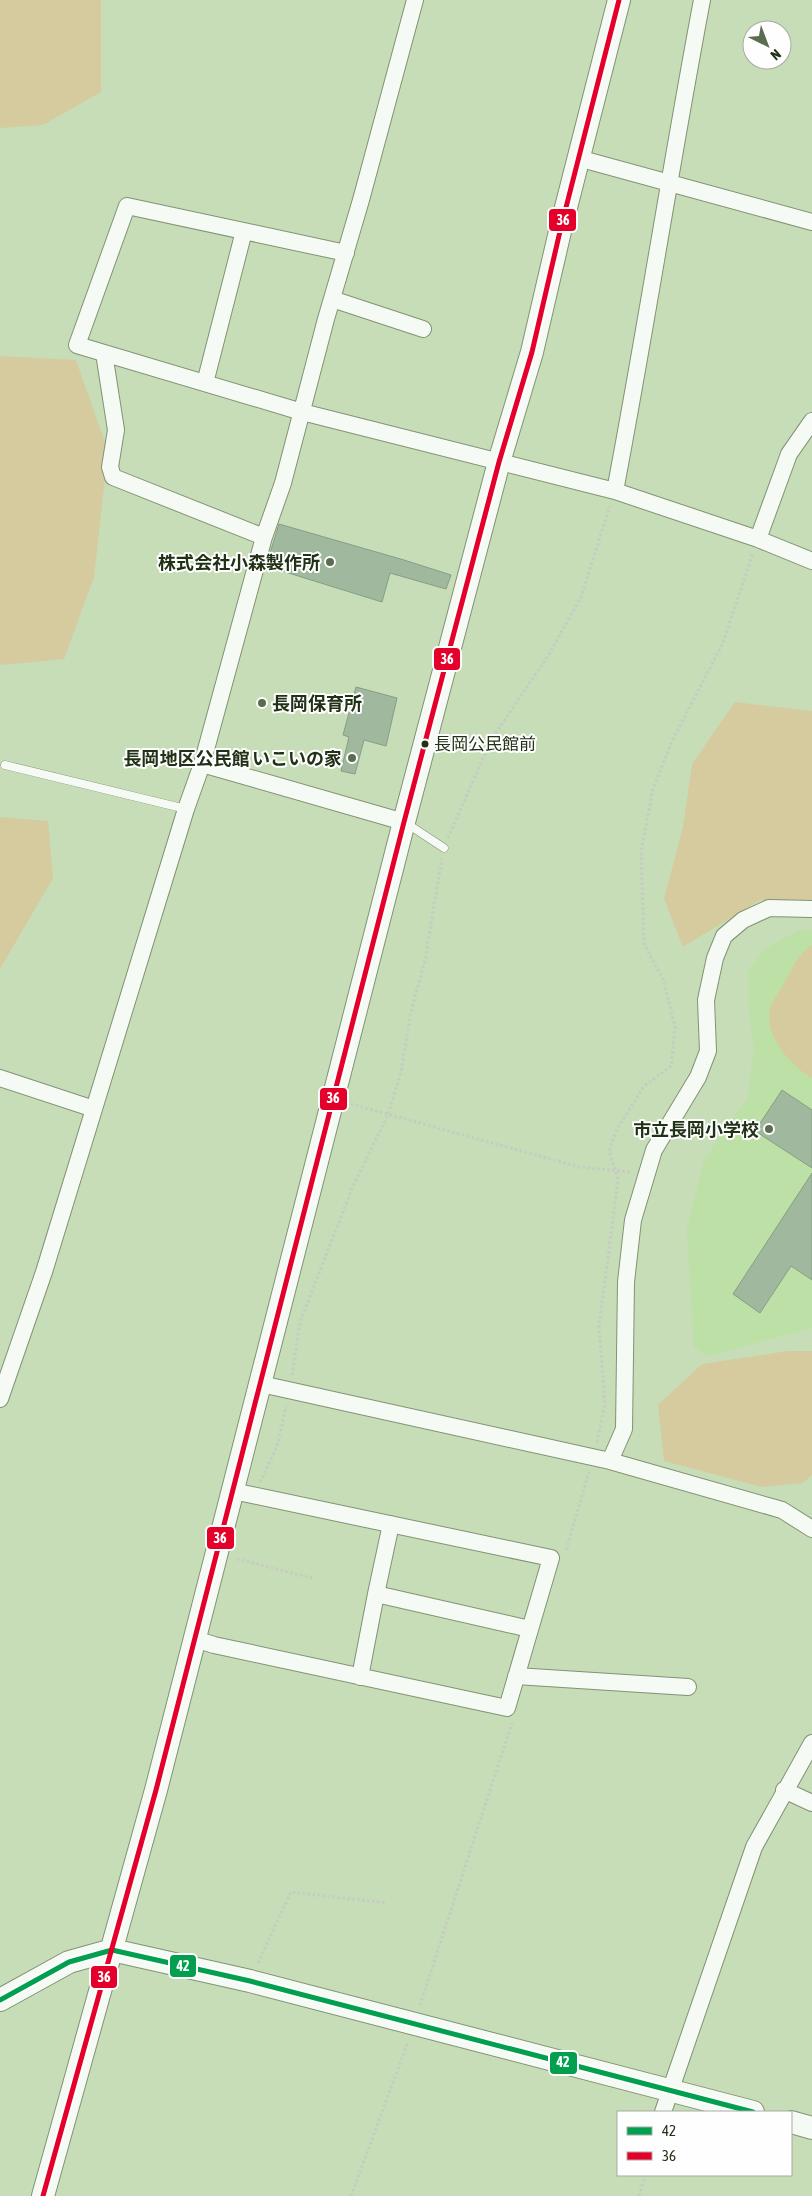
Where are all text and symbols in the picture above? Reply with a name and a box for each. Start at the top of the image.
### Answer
north arrow [742,20,792,70]
text: N [767,46,784,63]
line badge: 36 [548,208,577,232]
text: 36 [556,212,570,228]
place label: 株式会社小森製作所 [158,552,320,573]
marker: 株式会社小森製作所 [324,556,336,568]
line badge: 36 [433,647,461,671]
text: 36 [440,651,454,667]
place label: 長岡保育所 [272,693,362,714]
marker: 長岡保育所 [256,697,268,709]
place label: 長岡公民館前 [434,734,536,754]
marker: 長岡公民館前 [420,739,430,749]
place label: 長岡地区公民館 いこいの家 [124,748,342,769]
marker: 長岡地区公民館 いこいの家 [346,752,358,764]
line badge: 36 [319,1087,348,1111]
text: 36 [326,1090,340,1106]
place label: 市立長岡小学校 [633,1119,759,1140]
marker: 市立長岡小学校 [763,1123,775,1135]
line badge: 36 [206,1526,235,1550]
text: 36 [213,1530,227,1546]
line badge: 42 [169,1954,197,1978]
text: 42 [175,1958,190,1974]
line badge: 36 [90,1965,118,1989]
text: 36 [97,1969,111,1985]
line badge: 42 [549,2051,578,2075]
text: 42 [555,2054,570,2070]
legend [617,2111,792,2176]
text: 42 [662,2122,676,2139]
text: 36 [662,2147,676,2164]

